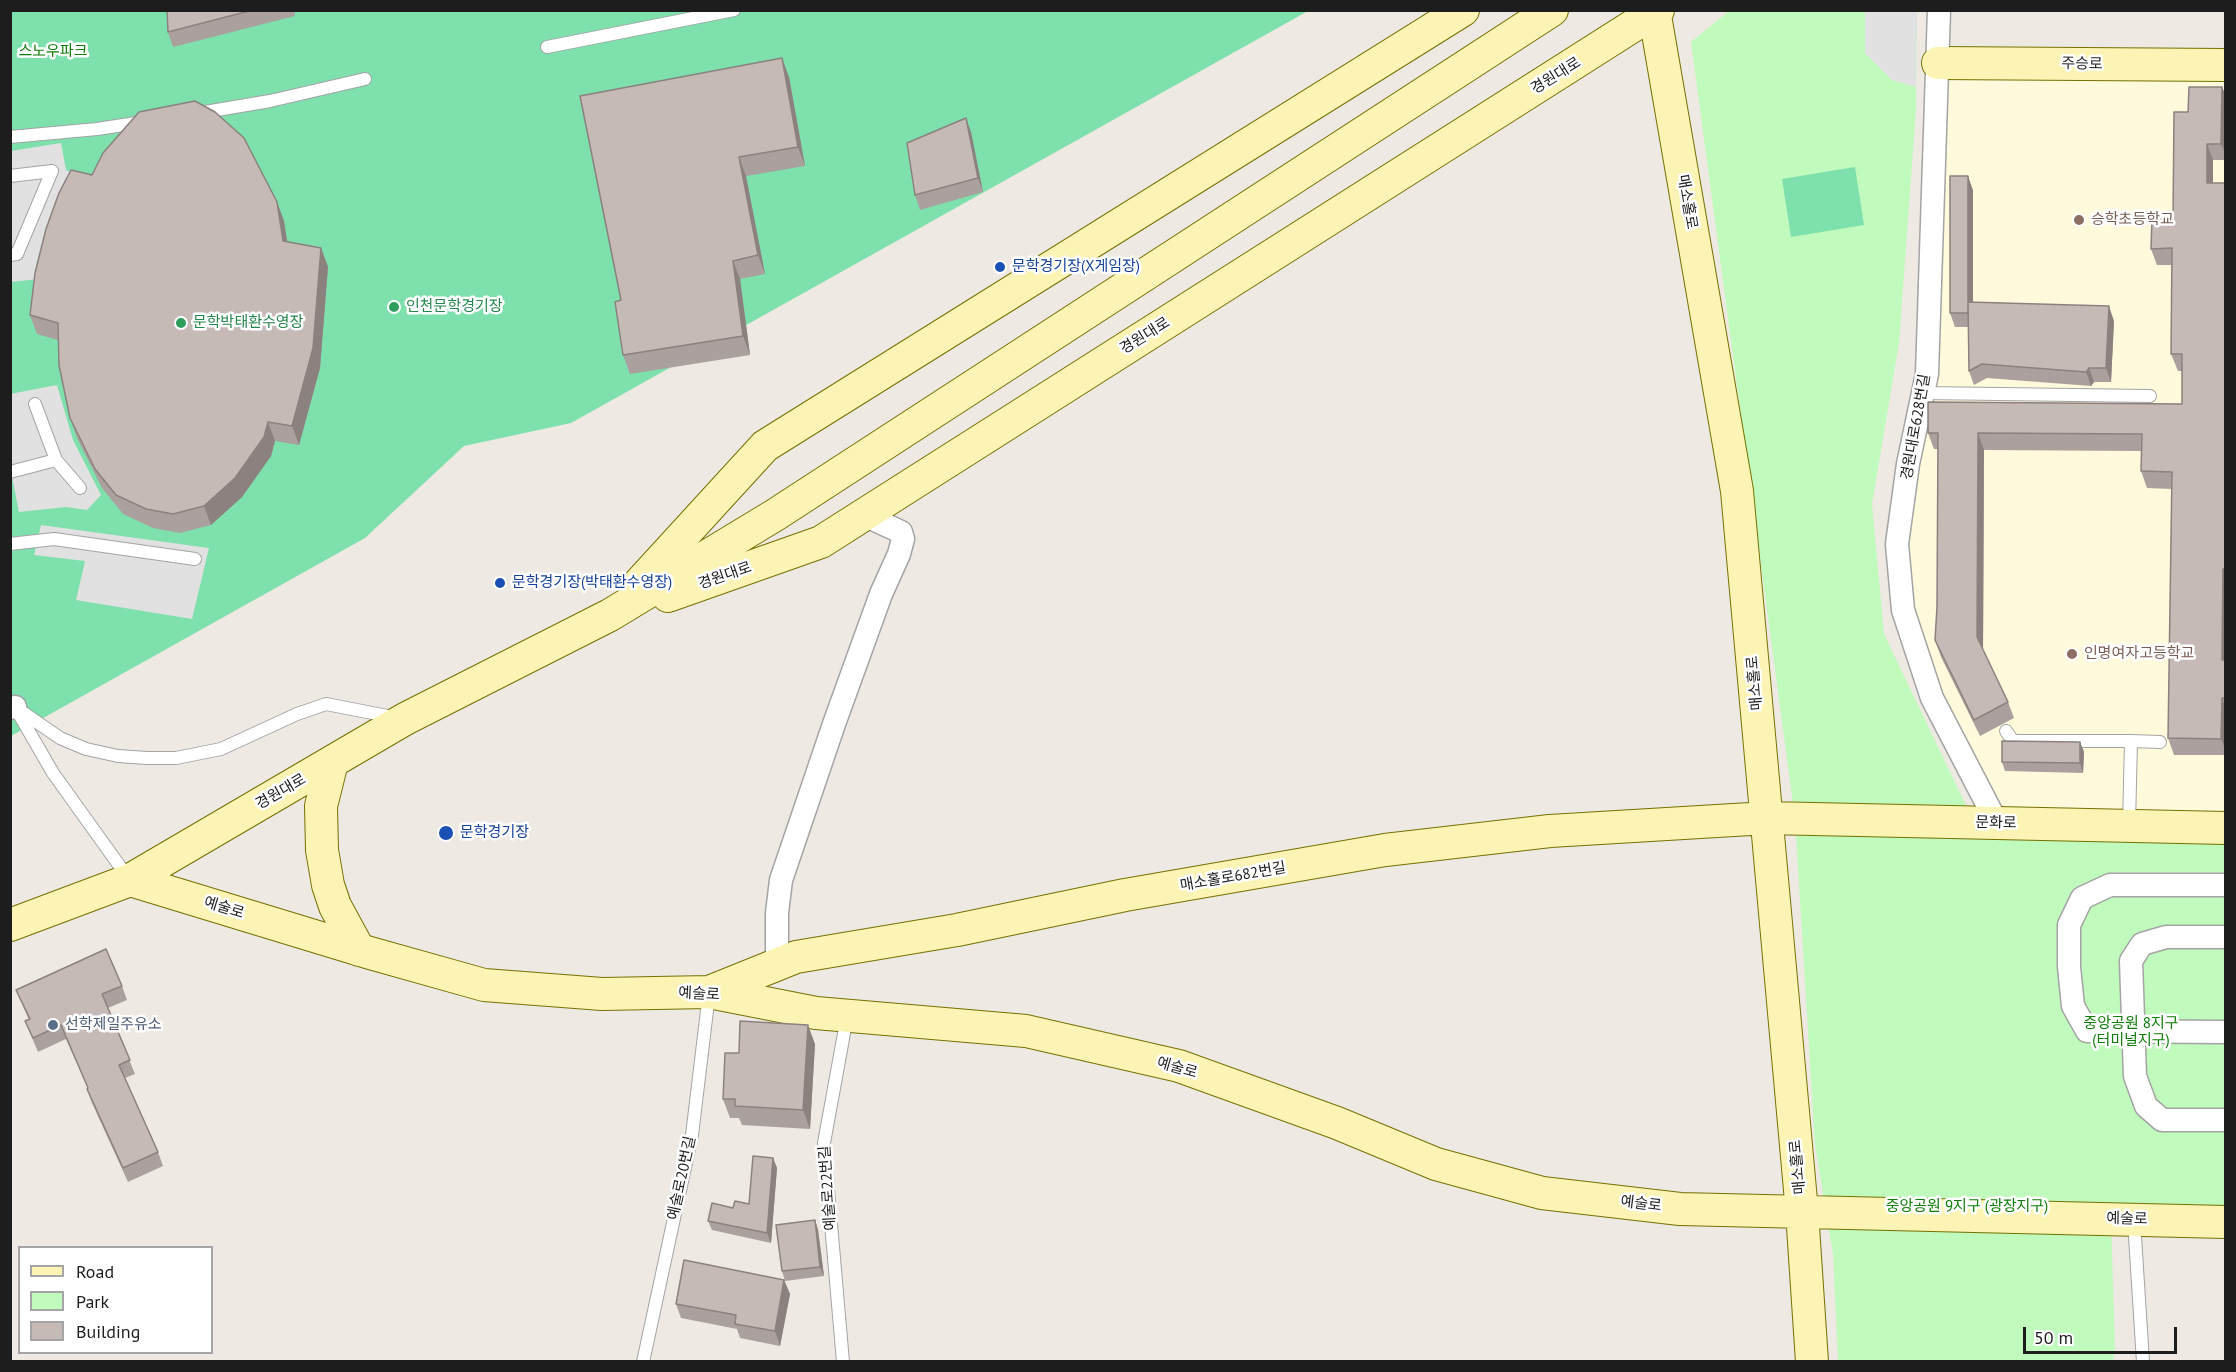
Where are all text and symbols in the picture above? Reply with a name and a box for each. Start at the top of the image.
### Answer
park label: 스노우파크 [19,43,87,61]
street label: 경원대로 [1528,54,1584,98]
street label: 주승로 [2061,55,2103,73]
street label: 매소홀로 [1673,173,1701,231]
place label: 승학초등학교 [2091,211,2174,229]
marker: 승학초등학교 [2072,213,2086,227]
place label: 문학경기장(X게임장) [1012,258,1140,276]
marker: 문학경기장(X게임장) [993,260,1007,274]
place label: 인천문학경기장 [406,298,503,316]
marker: 인천문학경기장 [387,300,401,314]
place label: 문학박태환수영장 [193,314,303,332]
street label: 경원대로 [1117,314,1173,358]
marker: 문학박태환수영장 [174,316,188,330]
street label: 경원대로628번길 [1898,373,1934,481]
street label: 경원대로 [696,559,754,593]
place label: 문학경기장(박태환수영장) [512,574,672,592]
marker: 문학경기장(박태환수영장) [493,576,507,590]
place label: 인명여자고등학교 [2084,645,2194,663]
marker: 인명여자고등학교 [2065,647,2079,661]
street label: 매소홀로 [1744,655,1766,711]
street label: 경원대로 [253,770,309,814]
street label: 문화로 [1975,814,2017,832]
marker: 문학경기장 [437,824,455,842]
place label: 문학경기장 [460,824,529,842]
street label: 매소홀로682번길 [1179,859,1287,895]
street label: 예술로 [202,893,246,923]
street label: 예술로 [678,984,720,1004]
park label: 중앙공원 8지구 (터미널지구) [2084,1015,2178,1050]
place label: 선학제일주유소 [65,1016,162,1034]
marker: 선학제일주유소 [46,1018,60,1032]
street label: 예술로 [1155,1054,1199,1082]
street label: 예술로20번길 [664,1134,700,1222]
street label: 매소홀로 [1787,1139,1809,1195]
street label: 예술로22번길 [816,1145,840,1231]
street label: 예술로 [1619,1193,1663,1215]
park label: 중앙공원 9지구 (광장지구) [1886,1198,2048,1216]
street label: 예술로 [2106,1210,2148,1228]
legend [18,1246,213,1354]
text: Road [76,1260,114,1283]
text: Park [76,1290,109,1313]
scale bar [2026,1315,2180,1353]
text: Building [76,1320,140,1343]
text: 50 m [2034,1326,2073,1349]

